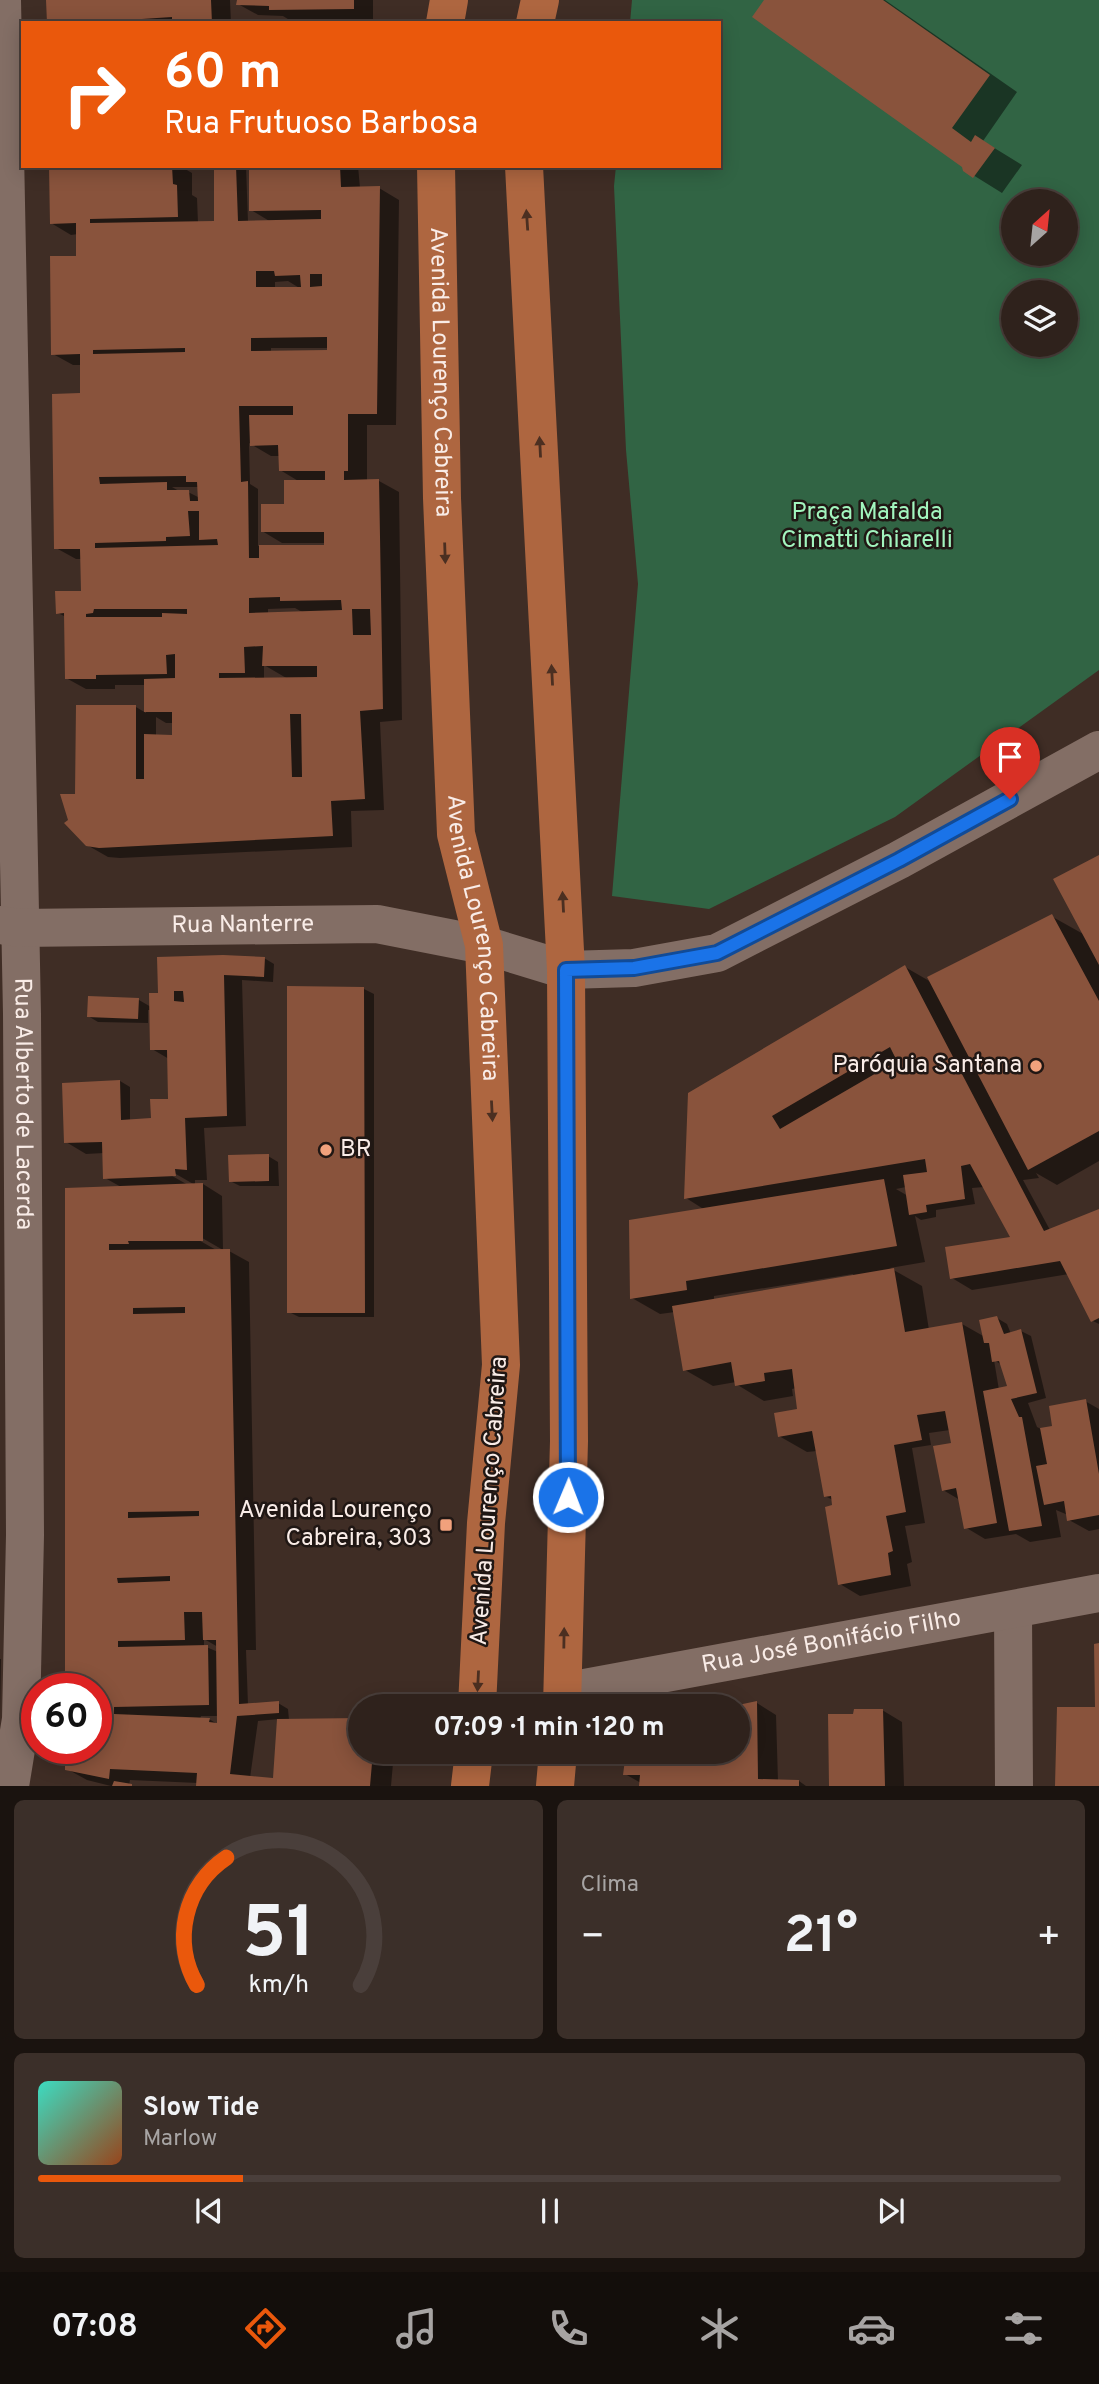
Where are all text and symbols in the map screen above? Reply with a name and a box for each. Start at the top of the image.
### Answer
text: 60 m [164,44,282,106]
icon: right [49,49,140,140]
text: Rua Frutuoso Barbosa [164,105,478,145]
north arrow [1001,189,1078,266]
map controls [1001,189,1078,357]
one-way arrow [522,209,533,231]
street label: Avenida Lourenço Cabreira [422,227,458,518]
button: layers [1001,280,1078,357]
one-way arrow [535,436,546,458]
park label: Praça Mafalda Cimatti Chiarelli [781,498,953,556]
one-way arrow [439,542,450,564]
one-way arrow [546,663,557,685]
pin [980,727,1040,799]
icon: arrive [991,738,1029,776]
street label: Avenida Lourenço Cabreira [439,794,504,1082]
one-way arrow [557,891,568,913]
street label: Rua Nanterre [171,910,314,941]
street label: Rua Alberto de Lacerda [6,977,38,1230]
place label: Paróquia Santana [832,1051,1022,1081]
marker: Paróquia Santana [1028,1058,1044,1074]
one-way arrow [486,1101,497,1123]
place label: BR [340,1135,372,1165]
marker: BR [318,1142,334,1158]
street label: Avenida Lourenço Cabreira [465,1355,515,1647]
position arrow [531,1460,605,1534]
place label: Avenida Lourenço Cabreira, 303 [238,1496,432,1554]
marker: Avenida Lourenço Cabreira, 303 [438,1517,454,1533]
street label: Rua José Bonifácio Filho [699,1604,964,1681]
one-way arrow [558,1627,570,1649]
one-way arrow [473,1670,484,1692]
speed limit sign: 60 [21,1673,112,1764]
text: 07:09 · 1 min · 120 m [433,1712,665,1745]
text: Clima [581,1871,639,1900]
text: 51 [241,1892,315,1984]
text: 21° [784,1905,858,1971]
text: − [581,1914,605,1963]
text: + [1036,1914,1061,1963]
text: km/h [248,1970,309,2002]
text: Slow Tide [143,2092,260,2125]
text: Marlow [143,2125,217,2154]
icon: previous [190,2192,228,2230]
icon: pause [531,2192,569,2230]
icon: next [872,2192,910,2230]
icon: directions [241,2304,290,2353]
icon: music [392,2304,441,2353]
icon: phone [544,2304,593,2353]
icon: climate [695,2304,744,2353]
icon: car [847,2304,896,2353]
icon: filters [999,2304,1048,2353]
text: 07:08 [51,2308,138,2348]

